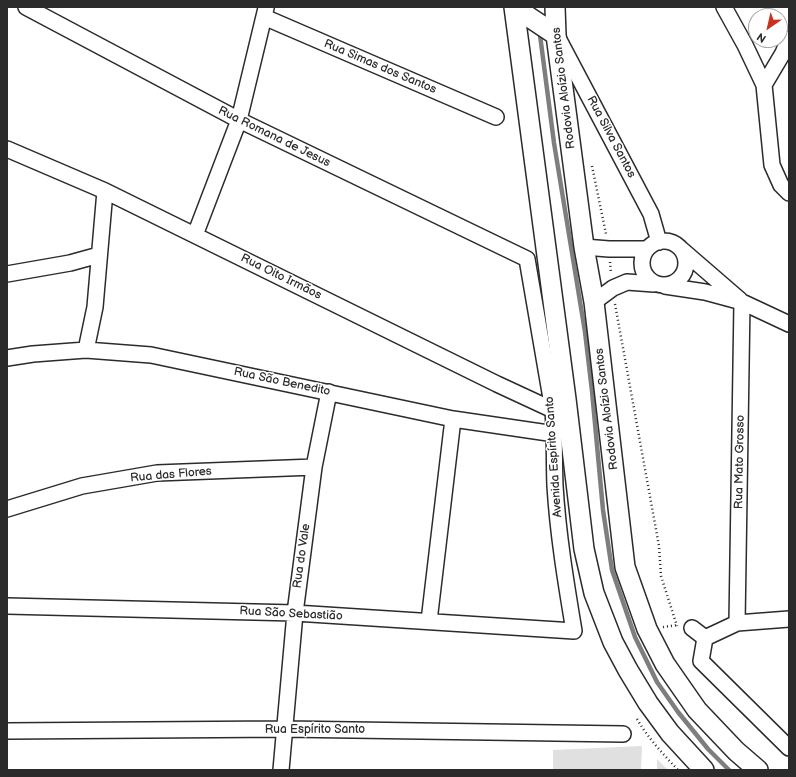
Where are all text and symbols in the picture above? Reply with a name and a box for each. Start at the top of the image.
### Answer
north arrow [748,8,788,48]
street label: Rodovia Aloízio Santos [549,26,579,150]
text: N [755,30,769,45]
street label: Rua Simas dos Santos [322,37,438,97]
street label: Rua Silva Santos [583,94,639,180]
street label: Rua Romana de Jesus [216,104,332,170]
street label: Rua Oito Irmãos [238,251,324,303]
street label: Rodovia Aloízio Santos [592,347,622,471]
street label: Rua São Benedito [232,365,332,399]
street label: Avenida Espírito Santo [543,396,565,518]
street label: Rua Mato Grosso [732,415,748,509]
street label: Rua das Flores [130,464,212,486]
street label: Rua do Vale [290,523,314,589]
street label: Rua São Sebastião [239,604,343,624]
street label: Rua Espírito Santo [265,723,365,737]

